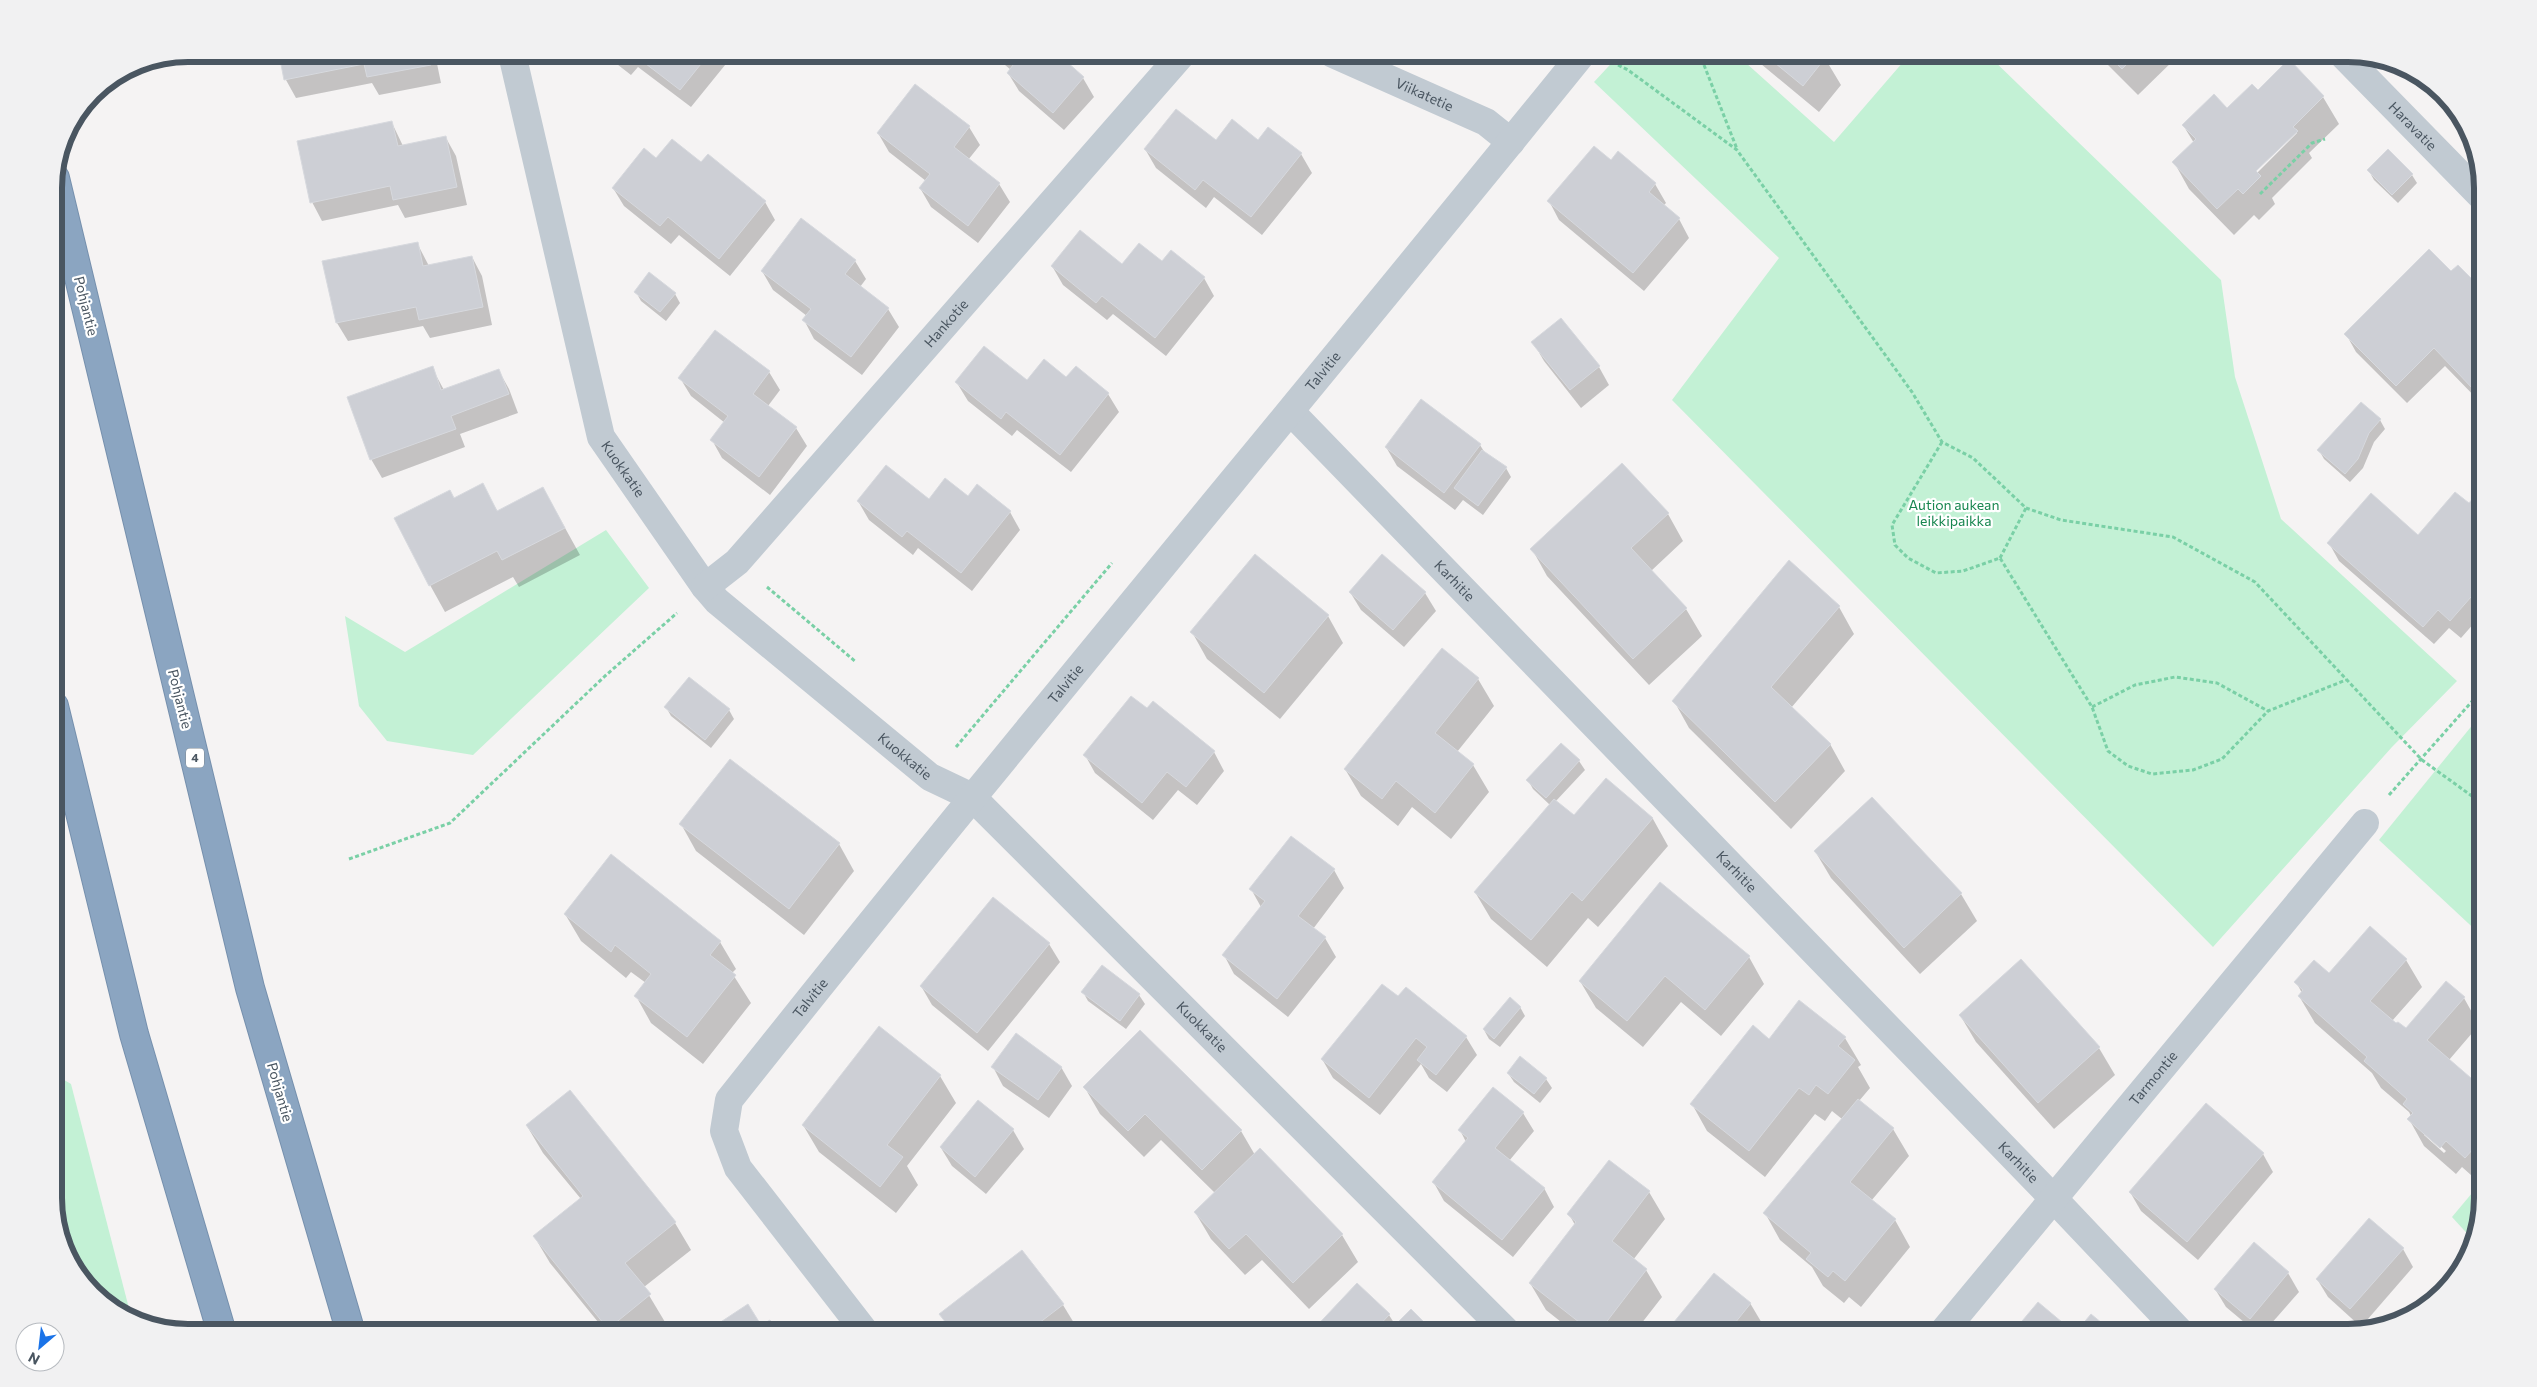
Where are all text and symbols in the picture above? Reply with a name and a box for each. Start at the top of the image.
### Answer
street label: Viikatetie [1393,74,1456,114]
street label: Haravatie [2385,98,2441,154]
street label: Pohjantie [71,274,102,337]
street label: Hankotie [920,295,971,350]
street label: Talvitie [1301,348,1344,394]
street label: Kuokkatie [598,437,649,500]
park label: Aution aukean leikkipaikka [1909,496,1999,529]
street label: Karhitie [1431,556,1479,605]
street label: Talvitie [1044,660,1086,707]
street label: Pohjantie [165,667,196,730]
street label: Kuokkatie [875,729,936,783]
road number: 4 [186,748,204,768]
street label: Karhitie [1713,847,1761,895]
street label: Talvitie [789,975,831,1021]
street label: Kuokkatie [1173,998,1231,1055]
street label: Tarmontie [2125,1047,2181,1109]
street label: Pohjantie [264,1060,297,1123]
street label: Karhitie [1995,1138,2042,1186]
north arrow [15,1322,65,1372]
text: N [25,1349,42,1369]

